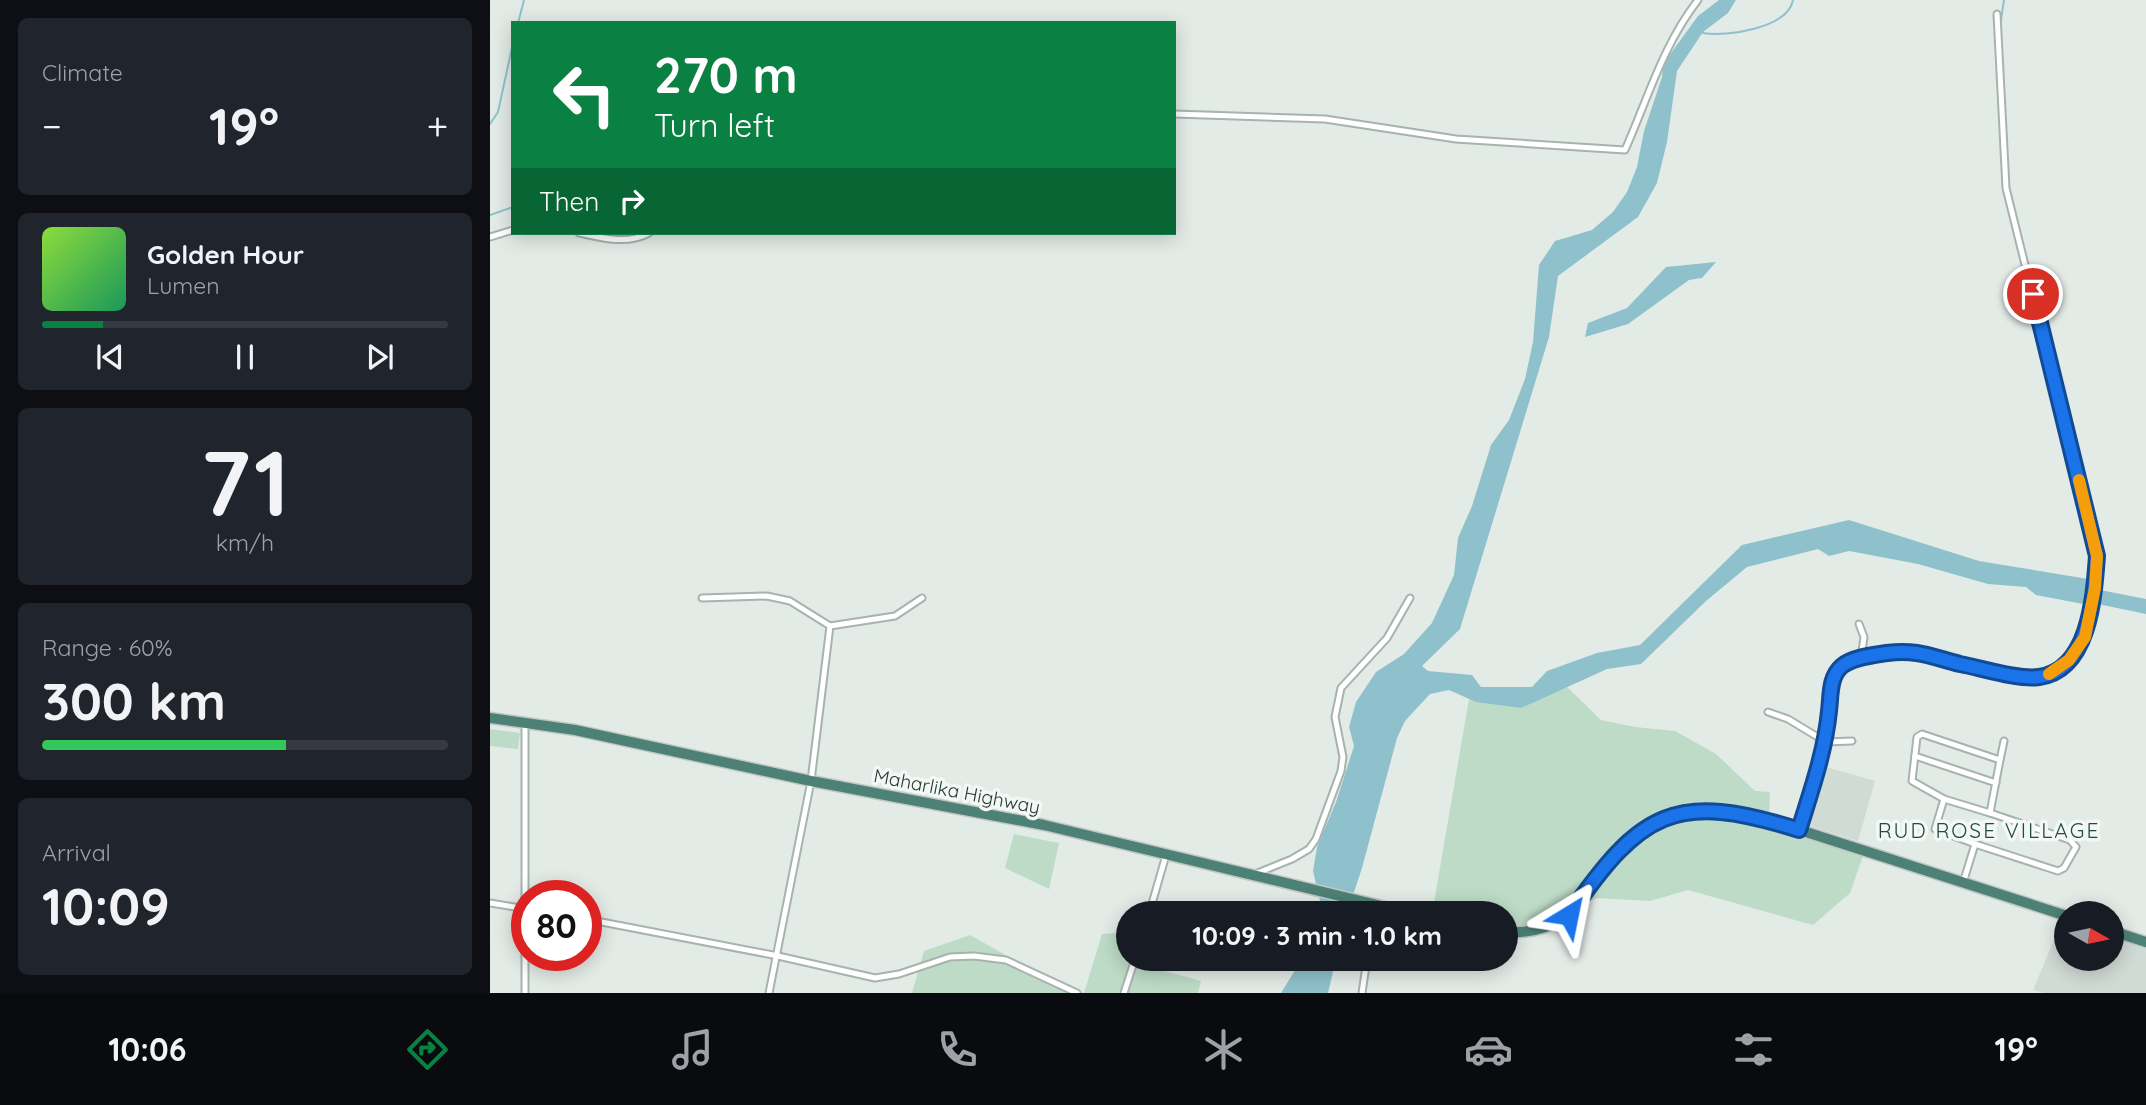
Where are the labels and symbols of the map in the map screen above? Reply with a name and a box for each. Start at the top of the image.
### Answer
pin [2003,264,2063,324]
street label: Maharlika Highway [872,763,1042,819]
district label: RUD ROSE VILLAGE [1878,817,2100,843]
position arrow [1532,878,1606,952]
speed limit sign: 80 [511,880,602,971]
north arrow [2054,901,2124,971]

